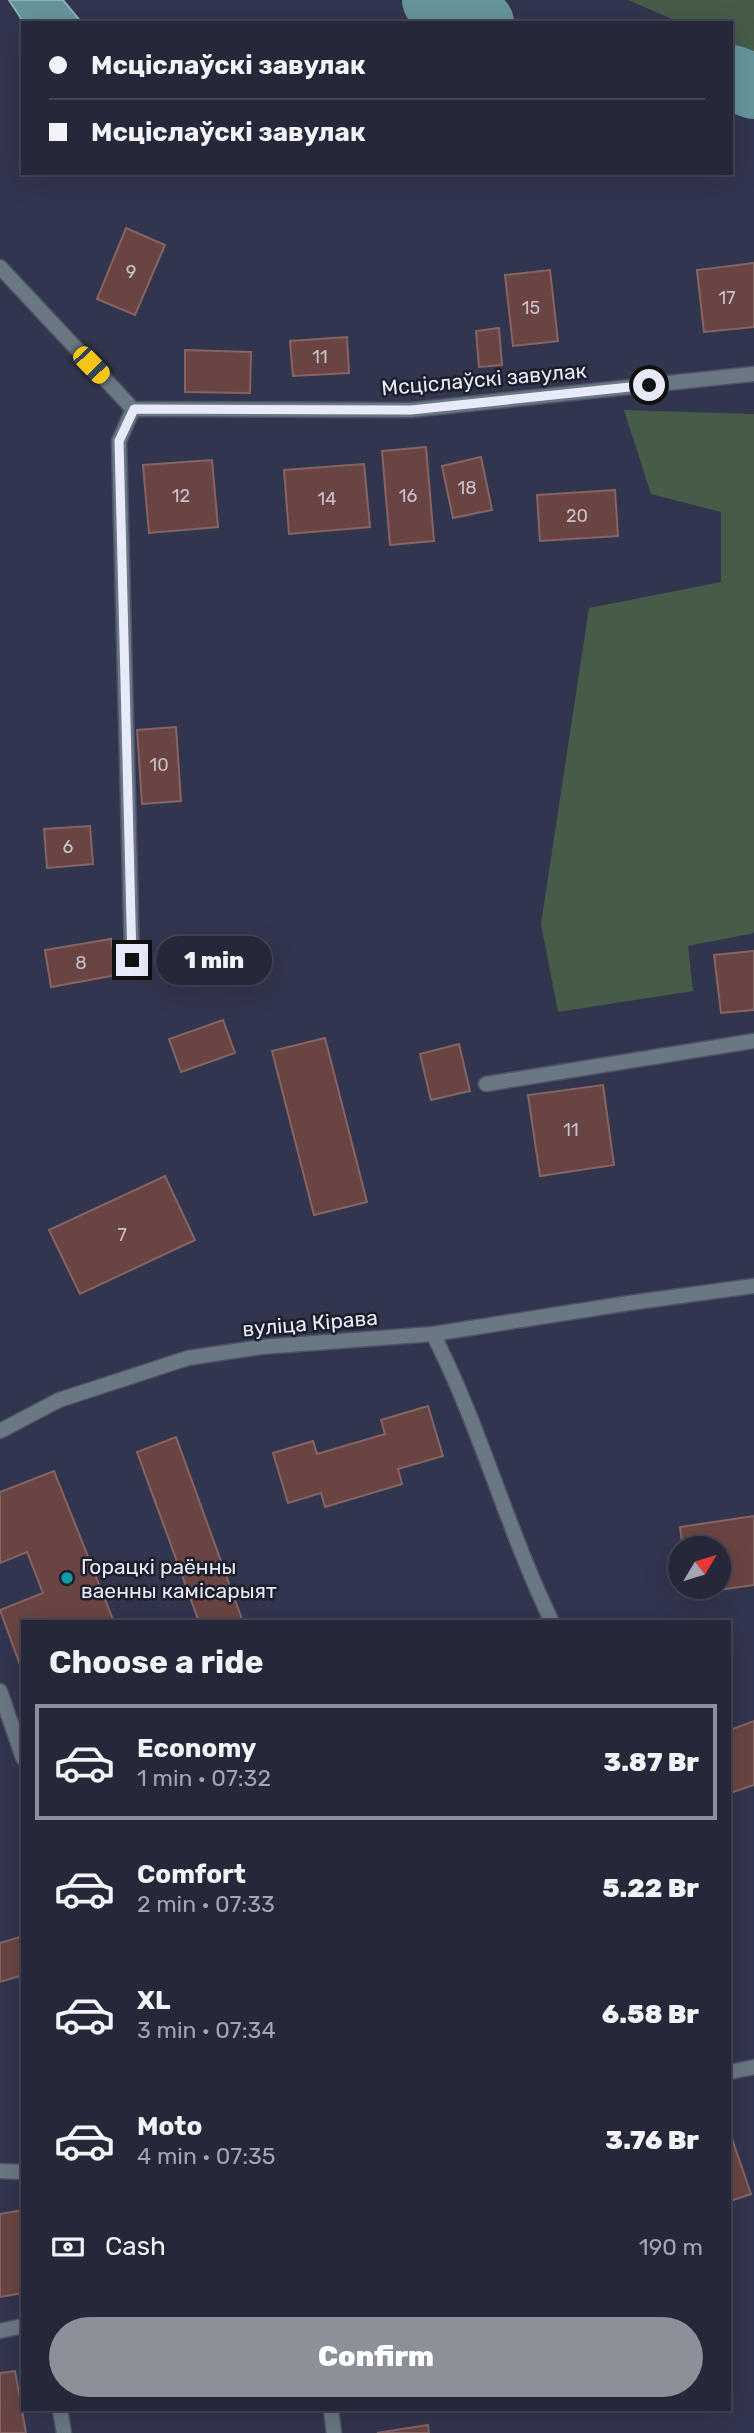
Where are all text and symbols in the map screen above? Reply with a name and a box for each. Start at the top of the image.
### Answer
text: Мсціслаўскі завулак [91,50,366,81]
text: Мсціслаўскі завулак [91,117,366,148]
house number: 9 [126,261,136,283]
house number: 17 [719,287,735,309]
house number: 15 [522,297,540,319]
car [69,343,114,387]
house number: 11 [312,346,328,368]
street label: Мсціслаўскі завулак [380,358,588,400]
route start [633,369,665,401]
house number: 18 [457,477,477,499]
house number: 12 [172,485,190,507]
house number: 16 [399,485,417,507]
house number: 14 [318,488,336,510]
house number: 20 [566,505,588,527]
house number: 10 [149,754,169,776]
house number: 6 [63,836,74,858]
callout: 1 min [156,936,272,984]
route end [116,944,148,976]
text: 1 min [184,946,244,974]
house number: 8 [75,952,87,974]
house number: 11 [563,1119,579,1141]
house number: 7 [117,1224,127,1246]
street label: вуліца Кірава [241,1305,379,1341]
north arrow [668,1536,732,1600]
map controls [668,1536,731,1599]
place label: Горацкі раённы ваенны камісарыят [81,1554,277,1603]
marker: Горацкі раённы ваенны камісарыят [59,1570,75,1586]
text: Choose a ride [49,1643,263,1681]
icon: car [53,1731,116,1794]
text: Economy [137,1733,256,1764]
text: 3.87 Br [603,1747,699,1778]
text: 1 min · 07:32 [137,1764,271,1792]
icon: car [53,1857,116,1920]
text: Comfort [137,1859,246,1890]
text: 5.22 Br [602,1873,699,1904]
text: 2 min · 07:33 [137,1890,275,1918]
icon: car [53,1983,116,2046]
text: XL [137,1985,170,2016]
text: 6.58 Br [602,1999,699,2030]
text: 3 min · 07:34 [137,2016,276,2044]
icon: car [53,2109,116,2172]
text: Moto [137,2111,202,2142]
text: 3.76 Br [605,2125,699,2156]
text: 4 min · 07:35 [137,2142,276,2170]
icon: cash [49,2228,87,2266]
text: Cash [105,2231,166,2262]
text: 190 m [639,2233,703,2261]
button: Confirm [49,2317,703,2397]

